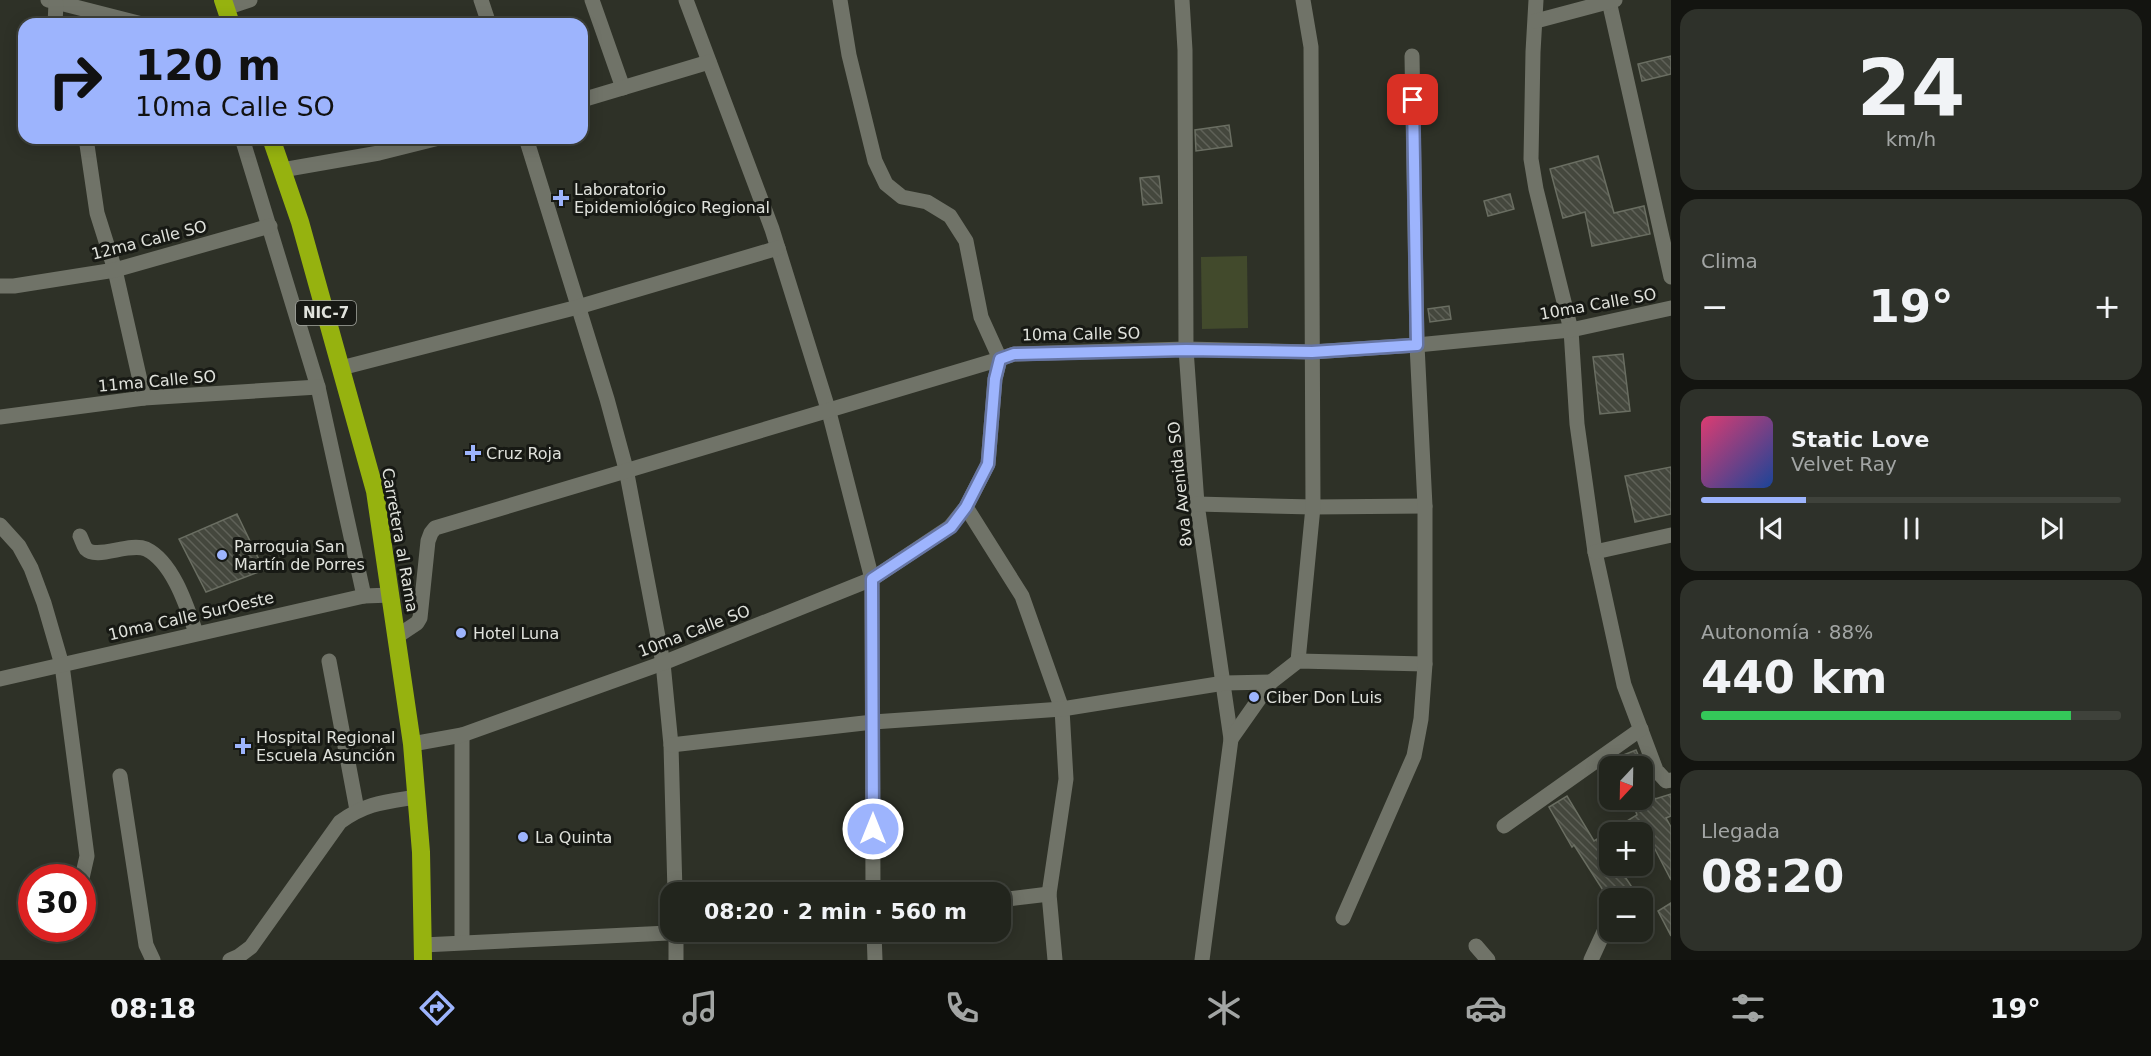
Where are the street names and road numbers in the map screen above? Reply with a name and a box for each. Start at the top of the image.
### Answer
street label: 12ma Calle SO [89,216,209,264]
street label: 10ma Calle SO [1538,284,1658,324]
road number: NIC-7 [296,301,356,325]
street label: 10ma Calle SO [1022,323,1140,345]
street label: 11ma Calle SO [97,366,217,396]
street label: 8va Avenida SO [1164,420,1196,548]
street label: Carretera al Rama [378,466,422,614]
street label: 10ma Calle SurOeste [106,588,276,644]
street label: 10ma Calle SO [635,601,753,661]

